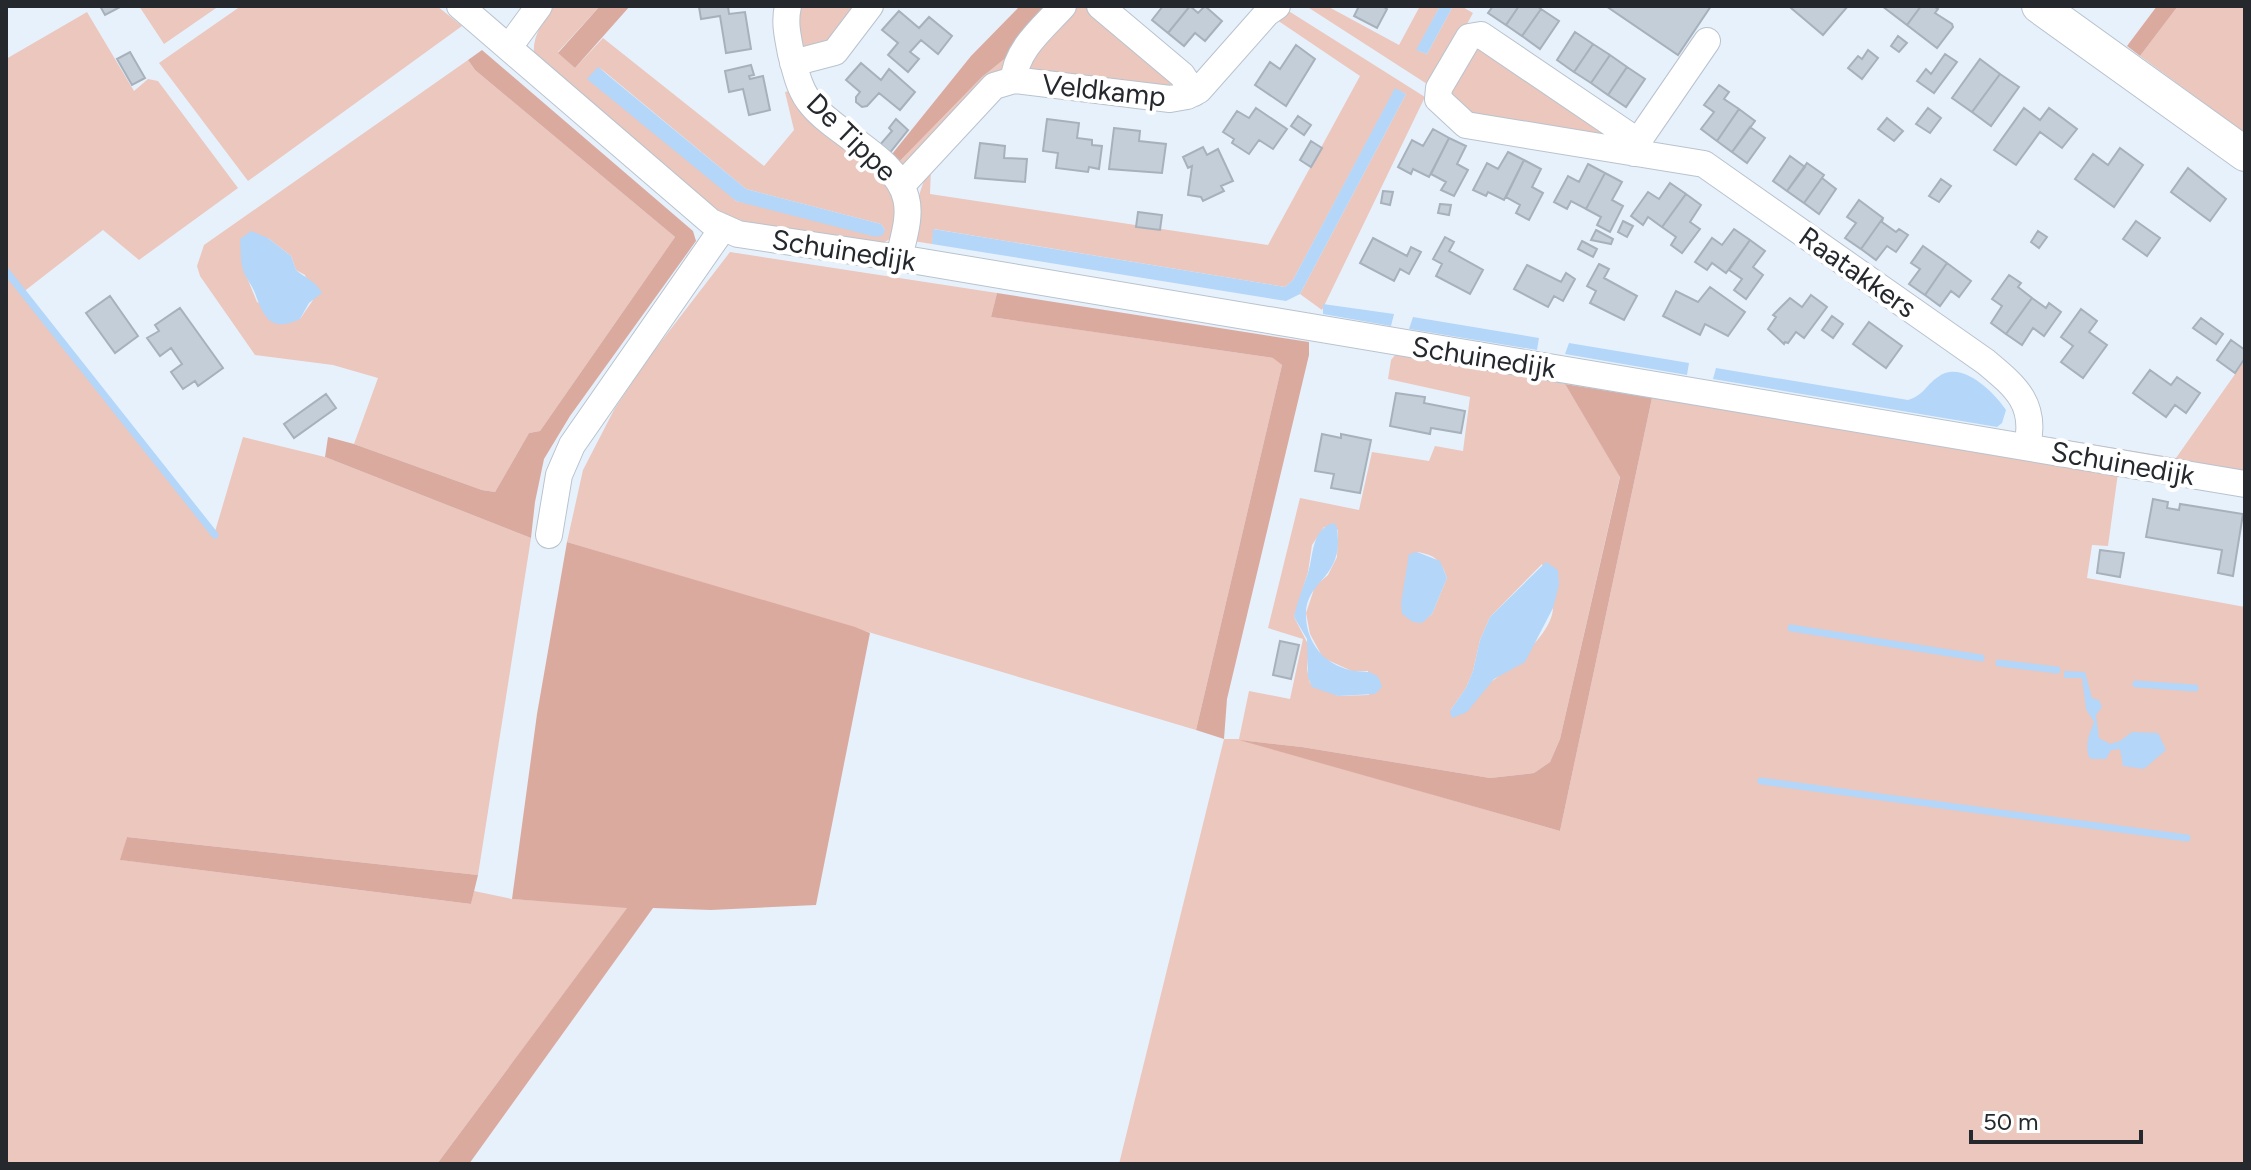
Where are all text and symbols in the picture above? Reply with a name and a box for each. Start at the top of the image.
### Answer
street label: Veldkamp [1041,67,1167,113]
street label: De Tippe [800,86,904,188]
street label: Raatakkers [1793,219,1923,325]
street label: Schuinedijk [770,222,919,278]
street label: Schuinedijk [1410,329,1559,385]
street label: Schuinedijk [2049,434,2198,492]
scale bar [1971,1094,2141,1144]
text: 50 m [1983,1107,2039,1136]

